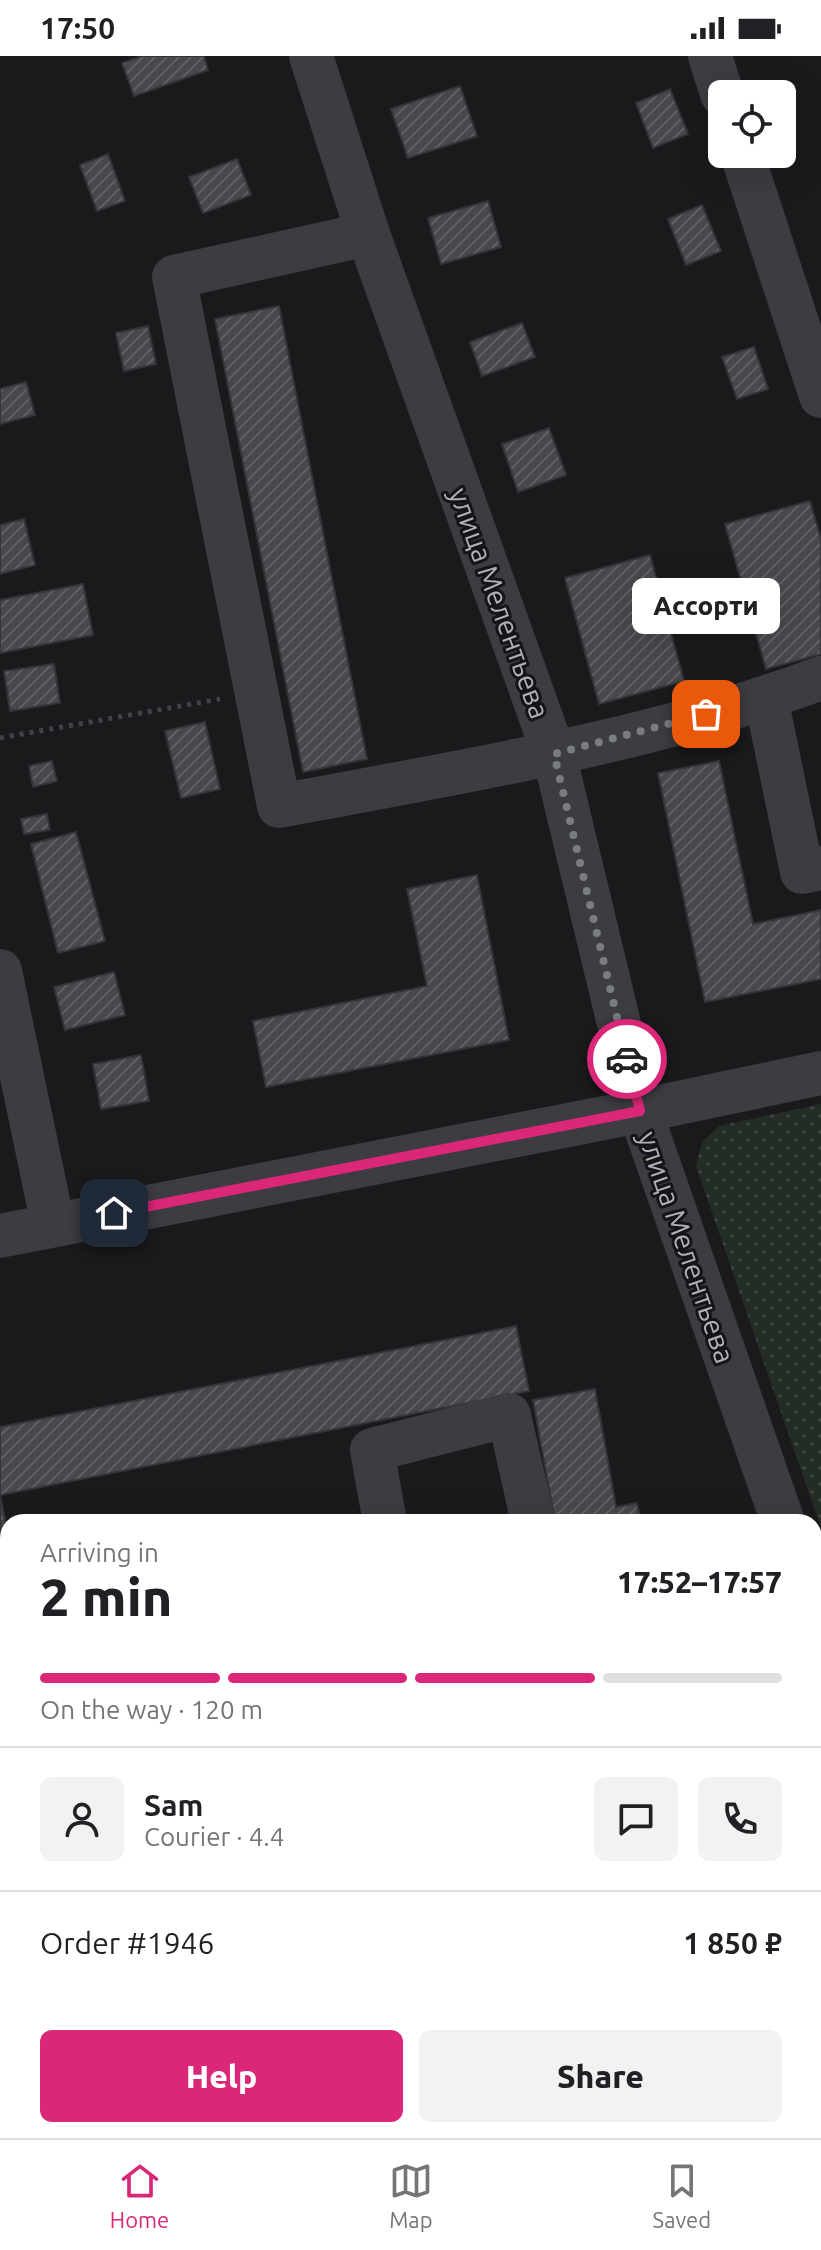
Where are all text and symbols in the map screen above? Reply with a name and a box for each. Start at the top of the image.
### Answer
text: 17:50 [40,11,115,45]
map controls [708,80,796,168]
button: locate [708,80,796,168]
street label: улица Мелентьева [444,483,556,723]
callout: Ассорти [632,578,780,634]
text: Ассорти [653,591,759,620]
pin [672,680,740,748]
icon: bag [684,692,728,736]
courier [587,1019,667,1099]
icon: car [605,1037,649,1081]
street label: улица Мелентьева [633,1127,741,1367]
pin [80,1179,148,1247]
icon: home [92,1191,136,1235]
text: Arriving in [40,1538,159,1567]
text: 17:52–17:57 [617,1565,782,1599]
text: 2 min [40,1568,172,1626]
text: On the way · 120 m [40,1695,263,1724]
button: person [40,1777,124,1861]
button: chat [594,1777,678,1861]
button: phone [698,1777,782,1861]
text: Sam [144,1788,203,1822]
text: Courier · 4.4 [144,1822,284,1851]
text: Order #1946 [40,1926,214,1960]
text: 1 850 ₽ [683,1926,782,1960]
button: Help [40,2030,403,2122]
button: Share [419,2030,782,2122]
tab: Home [110,2159,169,2232]
tab: Map [389,2159,433,2232]
tab: Saved [653,2159,711,2232]

